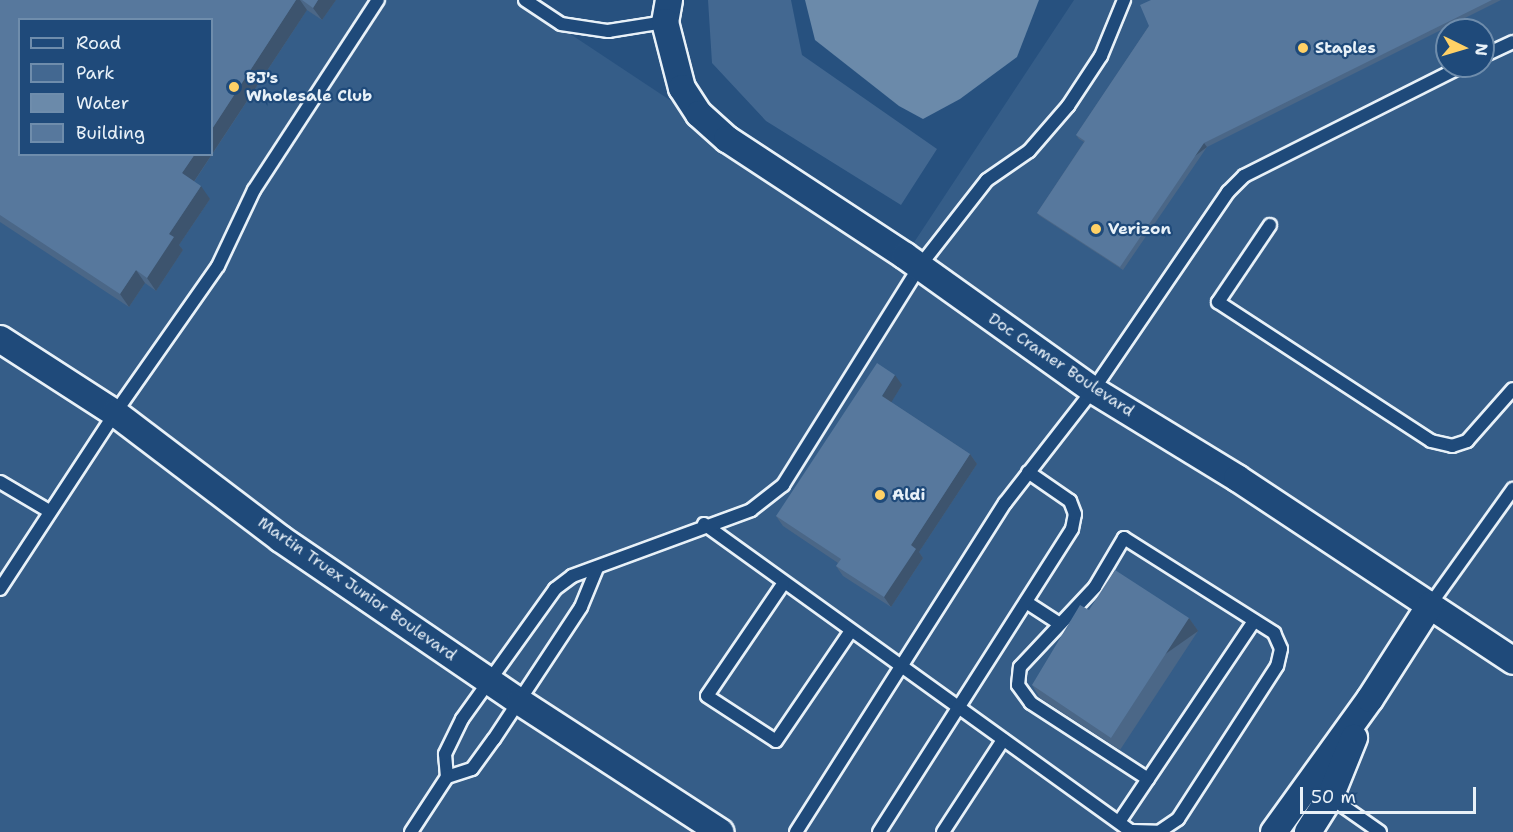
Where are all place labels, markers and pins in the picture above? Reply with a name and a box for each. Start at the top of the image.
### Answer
place label: Staples [1315,38,1376,58]
marker: Staples [1296,41,1310,55]
place label: BJ's Wholesale Club [246,68,372,106]
marker: BJ's Wholesale Club [227,80,241,94]
place label: Verizon [1108,219,1171,239]
marker: Verizon [1089,222,1103,236]
place label: Aldi [892,485,925,505]
marker: Aldi [873,488,887,502]

